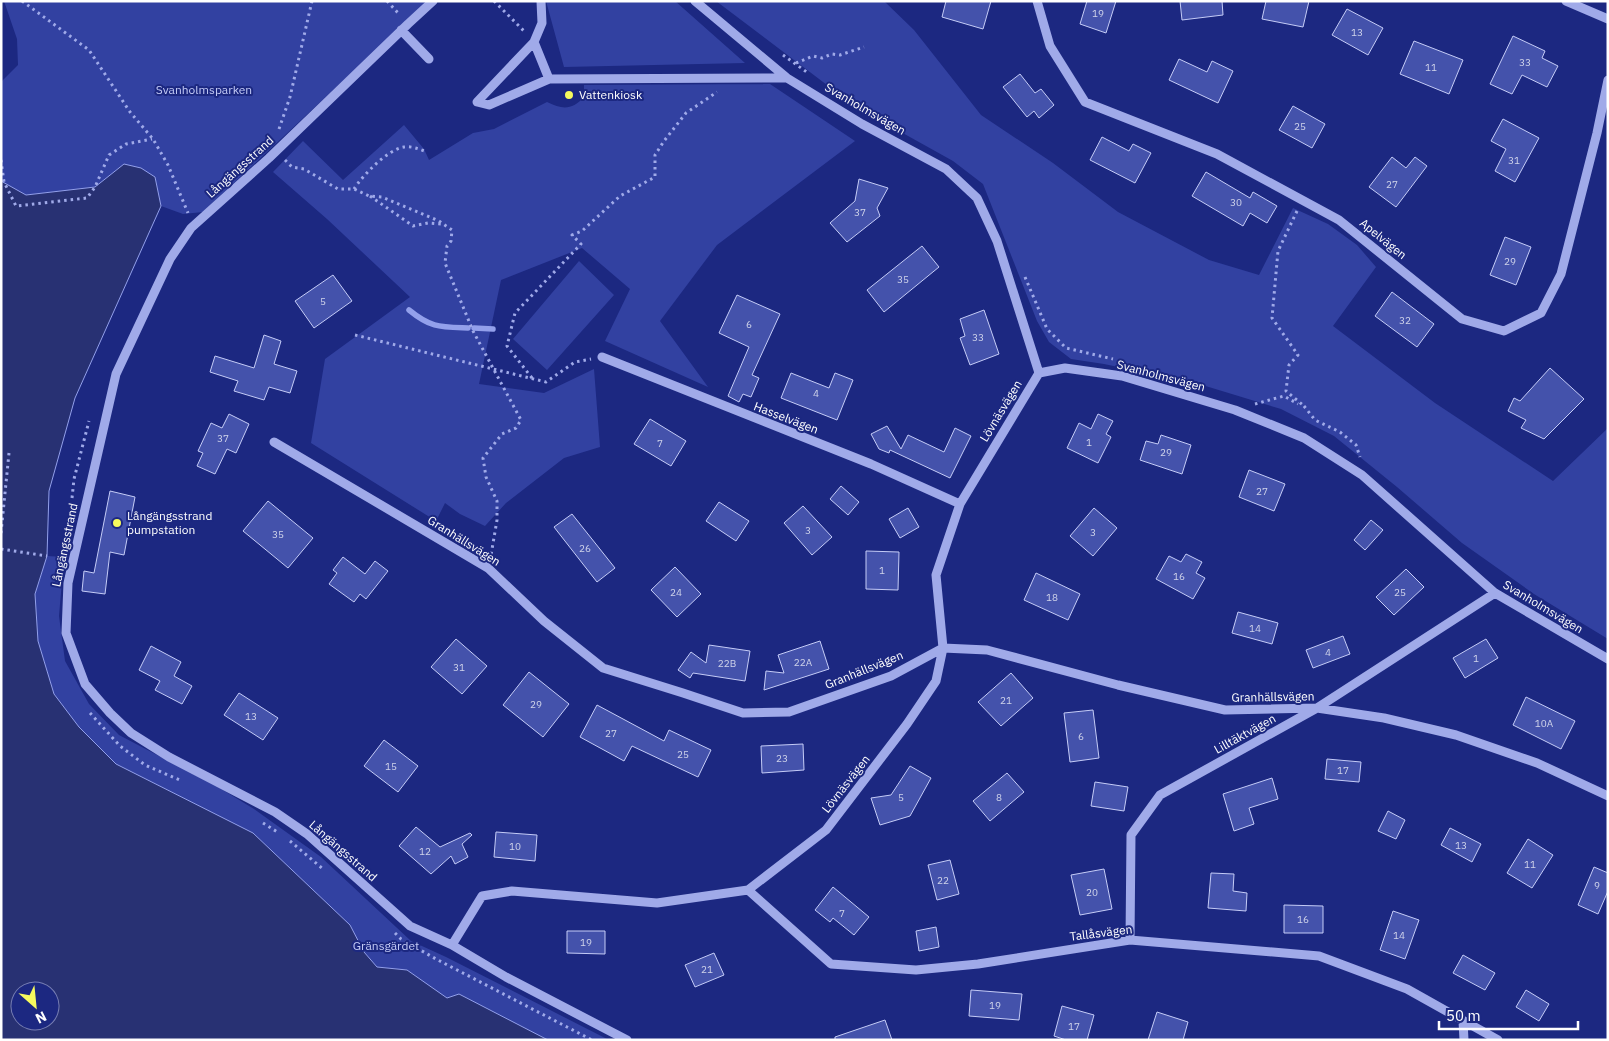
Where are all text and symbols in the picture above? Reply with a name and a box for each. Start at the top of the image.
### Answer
house number: 19 [1092,7,1104,20]
house number: 13 [1351,26,1363,39]
house number: 33 [1519,56,1531,69]
house number: 11 [1425,61,1437,74]
street label: Svanholmsvägen [822,79,908,138]
park label: Svanholmsparken [156,82,252,97]
place label: Vattenkiosk [579,87,643,102]
marker: Vattenkiosk [563,89,575,101]
house number: 25 [1294,120,1306,133]
street label: Långängsstrand [203,132,276,201]
house number: 31 [1508,154,1520,167]
house number: 27 [1386,178,1398,191]
house number: 30 [1230,196,1242,209]
house number: 37 [854,206,866,219]
street label: Apelvägen [1357,215,1410,262]
house number: 29 [1504,255,1516,268]
house number: 35 [897,273,909,286]
house number: 5 [320,295,326,308]
house number: 32 [1399,314,1411,327]
house number: 6 [746,318,752,331]
house number: 33 [972,331,984,344]
street label: Svanholmsvägen [1115,357,1207,395]
street label: Lövnäsvägen [976,377,1025,444]
house number: 4 [813,387,819,400]
street label: Hasselvägen [752,398,821,437]
house number: 37 [217,432,229,445]
house number: 1 [1086,436,1092,449]
house number: 7 [657,437,663,450]
house number: 29 [1160,446,1172,459]
house number: 27 [1256,485,1268,498]
street label: Långängsstrand [48,502,81,588]
place label: Långängsstrand pumpstation [127,508,212,537]
street label: Granhällsvägen [425,512,504,569]
marker: Långängsstrand pumpstation [111,517,123,529]
house number: 3 [805,524,811,537]
house number: 3 [1090,526,1096,539]
house number: 35 [272,528,284,541]
house number: 26 [579,542,591,555]
house number: 1 [879,564,885,577]
house number: 16 [1173,570,1185,583]
street label: Svanholmsvägen [1500,577,1586,636]
house number: 24 [670,586,682,599]
house number: 25 [1394,586,1406,599]
house number: 18 [1046,591,1058,604]
house number: 14 [1249,622,1261,635]
house number: 4 [1325,646,1331,659]
street label: Granhällsvägen [822,647,905,692]
house number: 1 [1473,652,1479,665]
house number: 22A [794,656,813,669]
house number: 22B [718,657,736,670]
house number: 31 [453,661,465,674]
street label: Granhällsvägen [1231,688,1315,705]
house number: 21 [1000,694,1012,707]
house number: 29 [530,698,542,711]
house number: 13 [245,710,257,723]
street label: Lilltäktvägen [1211,710,1278,757]
house number: 10A [1535,717,1554,730]
house number: 27 [605,727,617,740]
house number: 6 [1078,730,1084,743]
house number: 25 [677,748,689,761]
house number: 23 [776,752,788,765]
street label: Lövnäsvägen [818,752,873,816]
house number: 15 [385,760,397,773]
house number: 17 [1337,764,1349,777]
house number: 5 [898,791,904,804]
house number: 8 [996,791,1002,804]
street label: Långängsstrand [306,817,380,884]
house number: 13 [1455,839,1467,852]
house number: 10 [509,840,521,853]
house number: 12 [419,845,431,858]
house number: 11 [1524,858,1536,871]
house number: 22 [937,874,949,887]
house number: 9 [1594,879,1600,892]
house number: 20 [1086,886,1098,899]
house number: 7 [839,907,845,920]
house number: 16 [1297,913,1309,926]
street label: Tallåsvägen [1069,921,1133,944]
house number: 14 [1393,929,1405,942]
house number: 19 [580,936,592,949]
park label: Gränsgärdet [353,938,419,953]
house number: 21 [701,963,713,976]
north arrow [10,981,60,1031]
scale bar [1439,998,1578,1030]
house number: 19 [989,999,1001,1012]
text: 50 m [1446,1006,1481,1025]
text: N [32,1007,50,1028]
house number: 17 [1068,1020,1080,1033]

